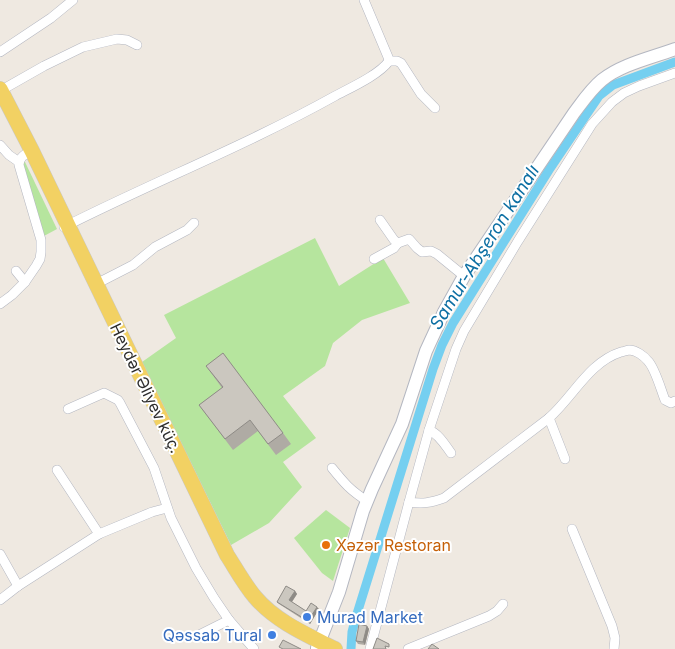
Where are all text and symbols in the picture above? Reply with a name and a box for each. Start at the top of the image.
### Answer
water label: Samur-Abşeron kanalı [425,161,543,333]
street label: Heydər Əliyev küç. [106,320,186,456]
place label: Xəzər Restoran [336,535,451,555]
marker: Xəzər Restoran [320,539,332,551]
place label: Murad Market [317,607,423,627]
marker: Murad Market [301,611,313,623]
place label: Qəssab Tural [163,625,262,645]
marker: Qəssab Tural [266,629,278,641]

